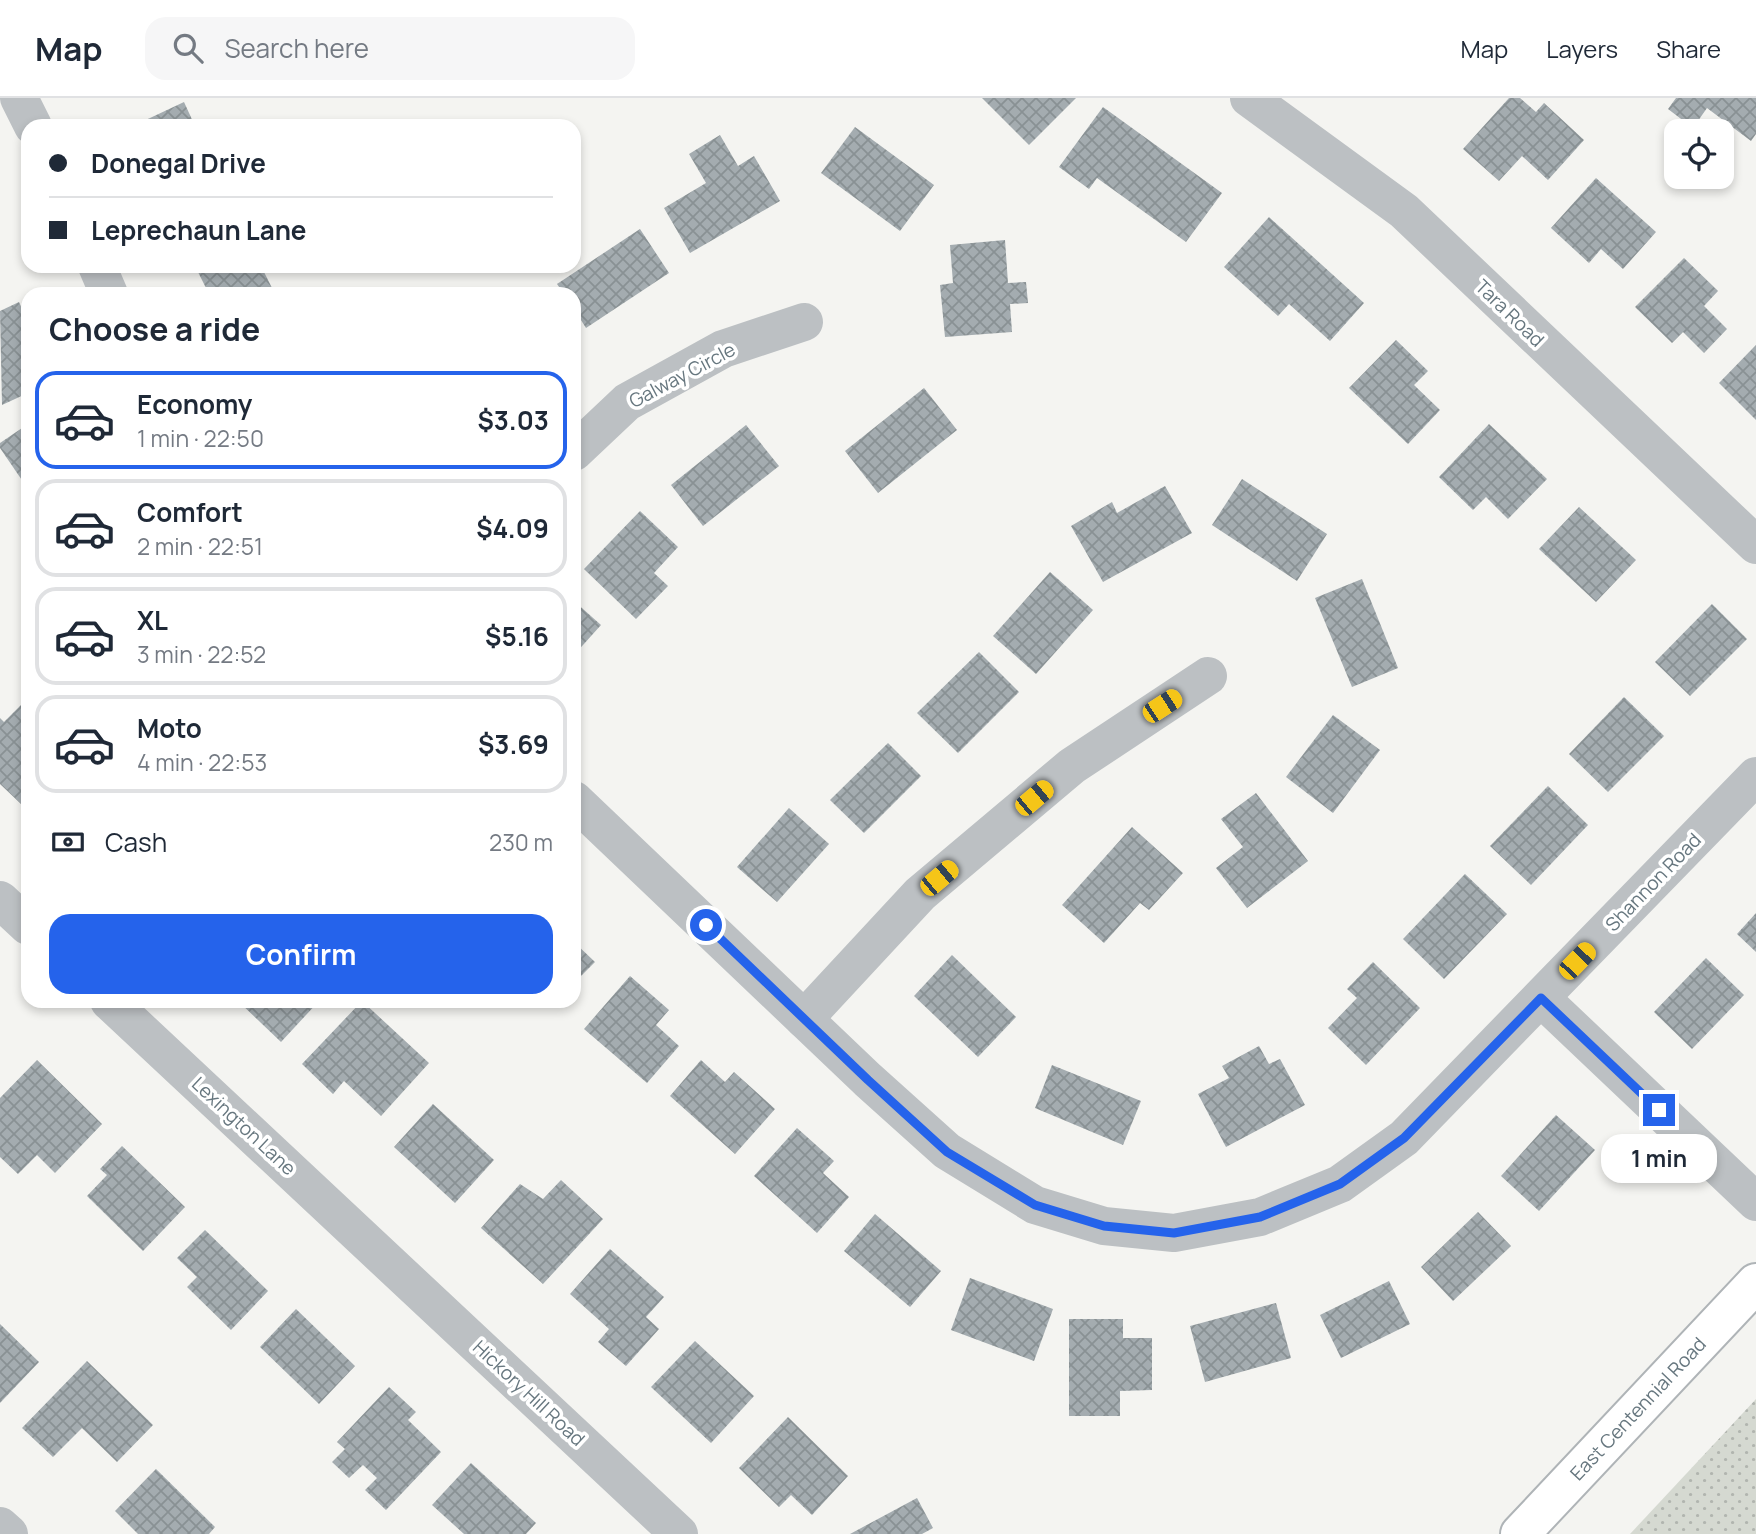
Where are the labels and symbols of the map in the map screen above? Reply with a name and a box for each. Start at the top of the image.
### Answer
street label: Tara Road [1470,274,1550,352]
street label: Galway Circle [624,336,740,414]
car [1139,686,1186,726]
car [1012,776,1057,820]
street label: Shannon Road [1599,827,1707,937]
car [917,856,962,900]
route start [690,909,722,941]
car [1555,939,1600,983]
street label: Lexington Lane [186,1071,302,1181]
route end [1643,1094,1675,1126]
callout: 1 min [1601,1134,1717,1184]
street label: East Centennial Road [1564,1331,1712,1486]
street label: Hickory Hill Road [467,1334,591,1452]

